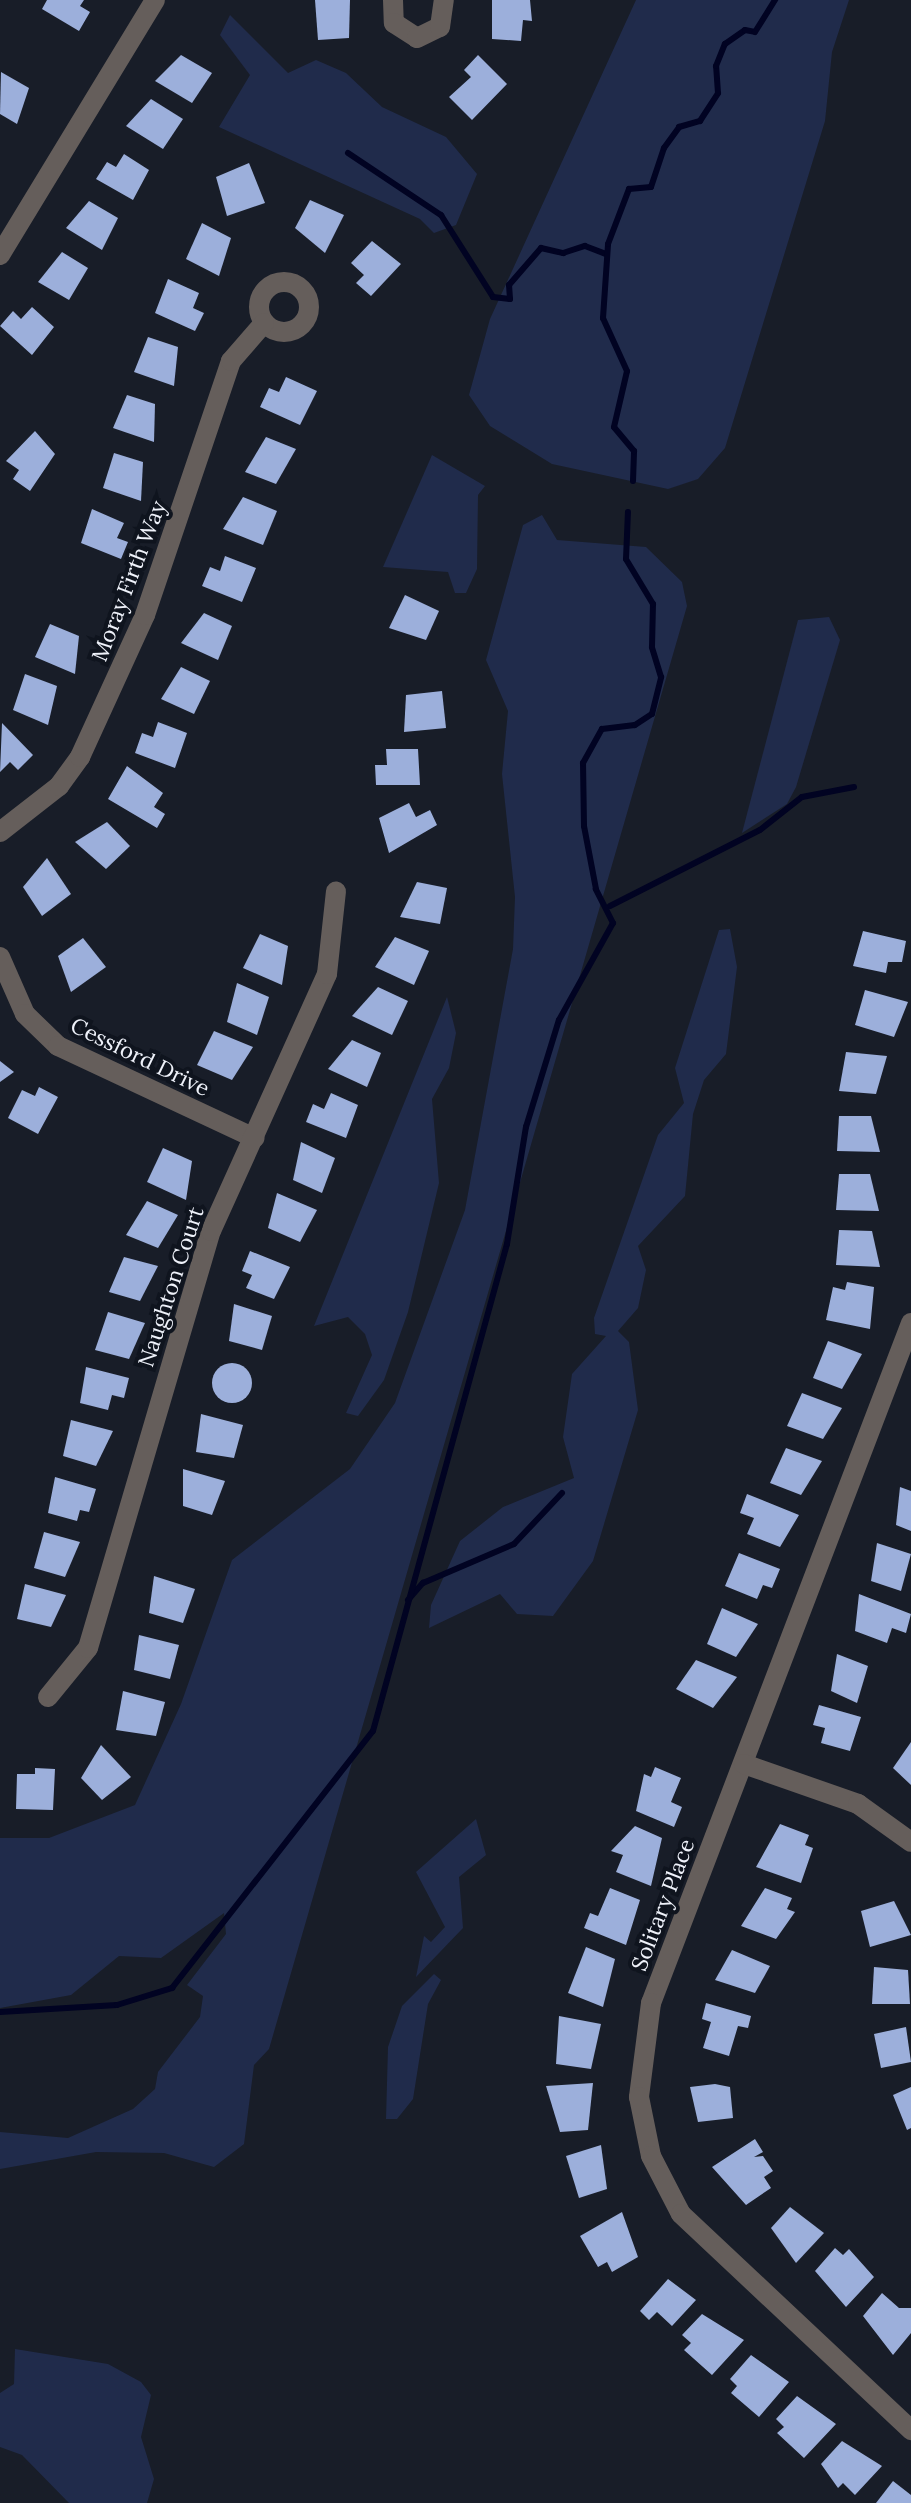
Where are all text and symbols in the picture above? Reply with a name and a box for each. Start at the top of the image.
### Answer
street label: Moray Firth Way [86,497,172,665]
street label: Cessford Drive [66,1012,214,1102]
street label: Naughton Court [133,1204,209,1370]
street label: Solitary Place [626,1835,700,1975]

